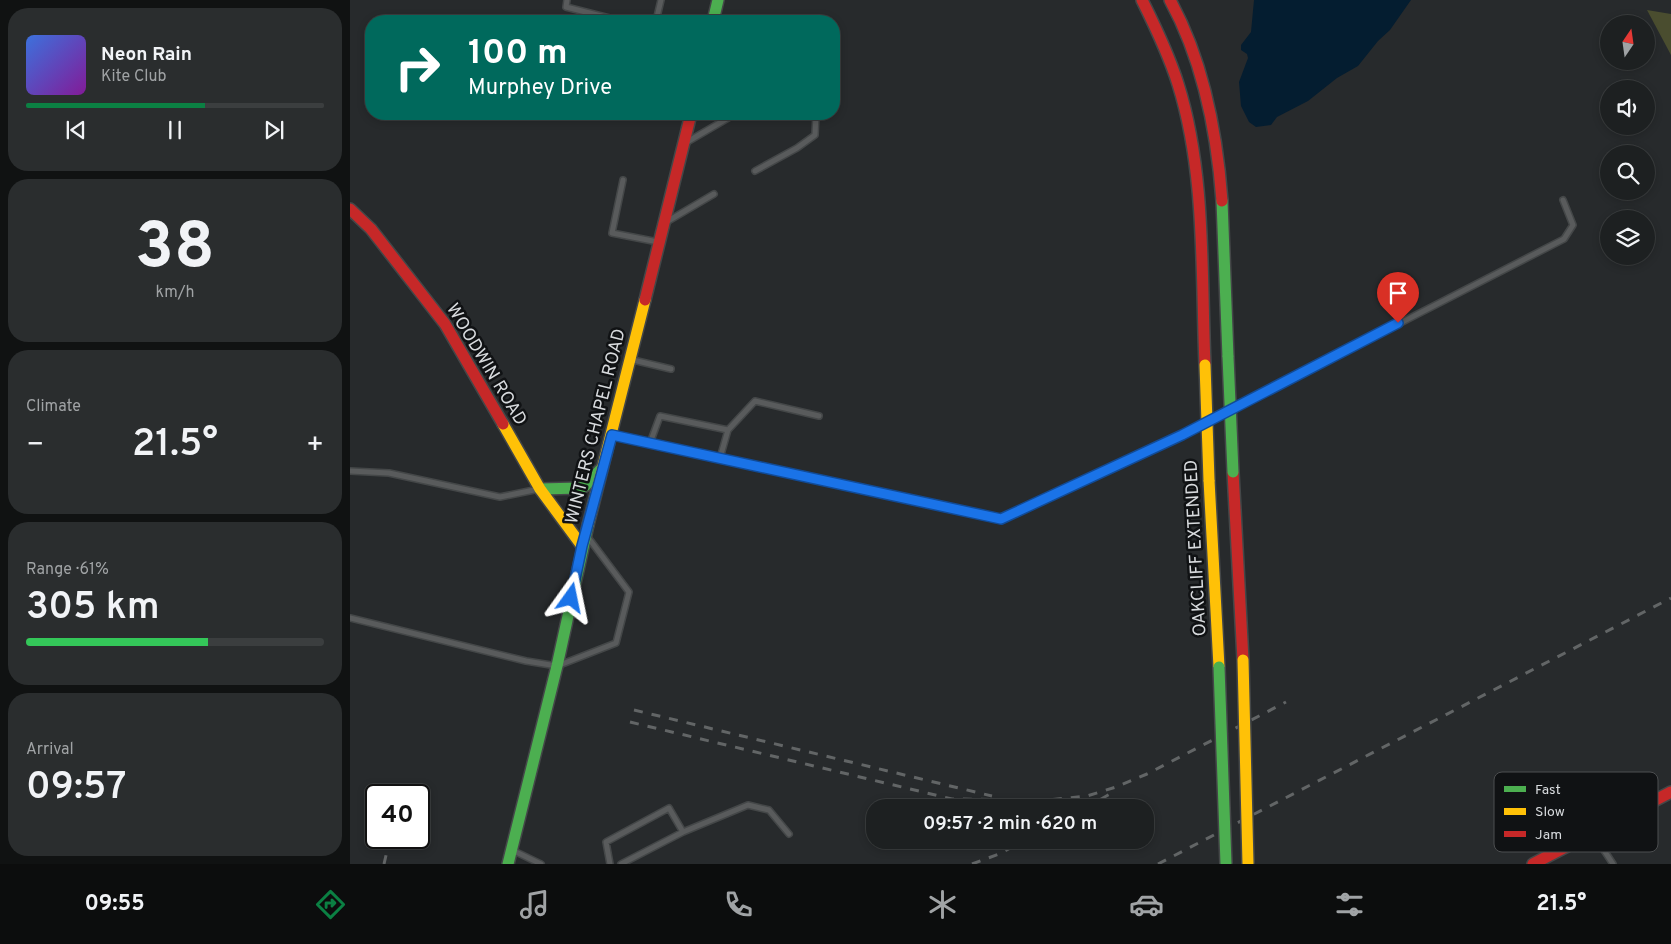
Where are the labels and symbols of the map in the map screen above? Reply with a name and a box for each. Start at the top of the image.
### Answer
north arrow [1600,15,1655,70]
pin [1377,272,1419,323]
street label: WOODWIN ROAD [440,300,531,430]
street label: WINTERS CHAPEL ROAD [561,326,632,526]
street label: OAKCLIFF EXTENDED [1180,459,1213,637]
position arrow [544,571,596,623]
legend [1494,772,1658,852]
text: Fast [1535,782,1561,799]
speed limit sign: 40 [365,784,430,849]
text: Slow [1535,804,1565,821]
text: Jam [1535,827,1562,844]

